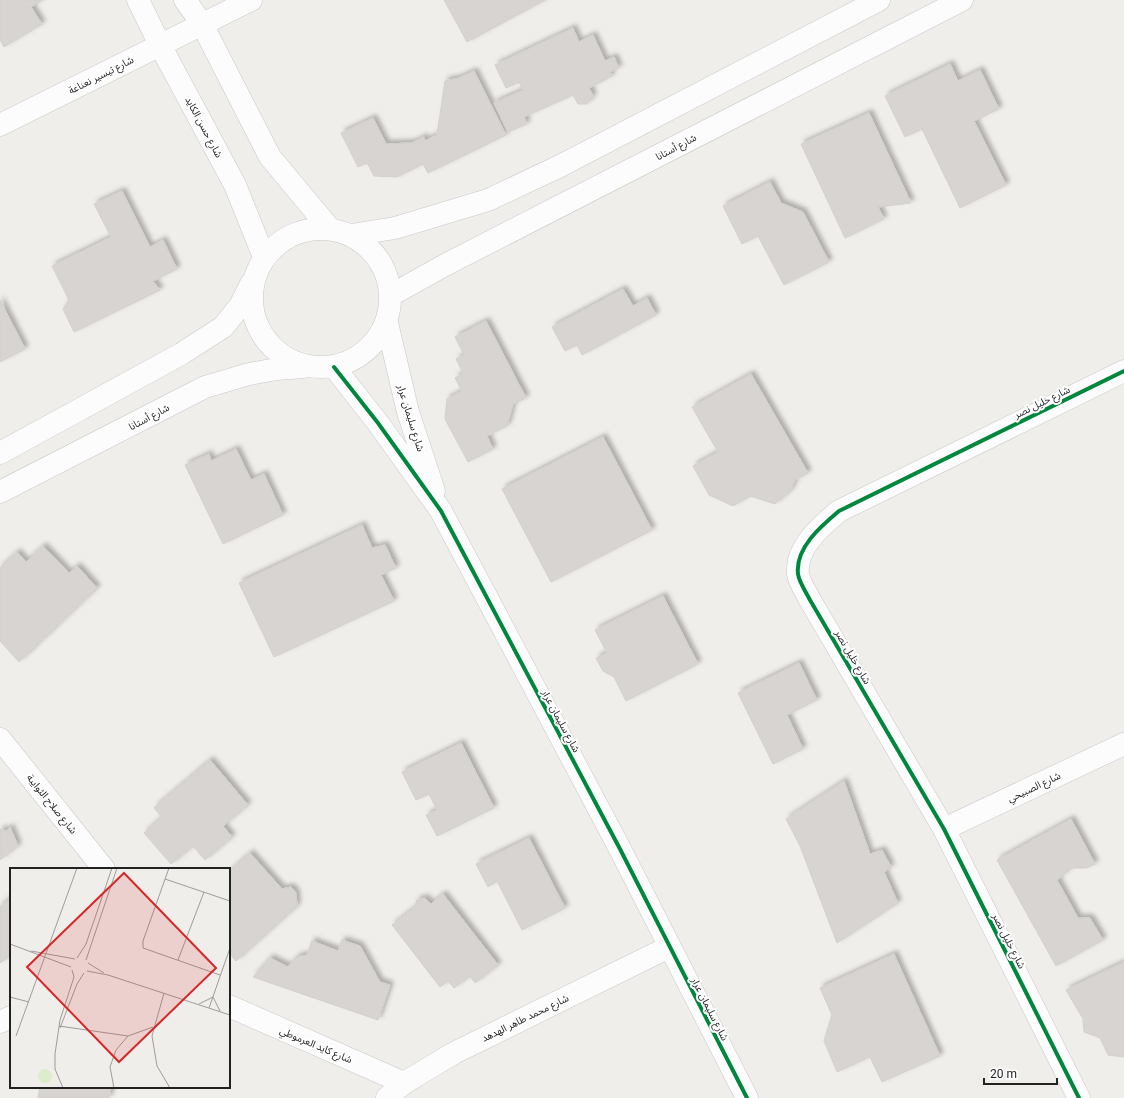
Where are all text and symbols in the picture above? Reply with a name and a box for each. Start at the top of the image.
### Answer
street label: شارع تيسير نعناعة [67,54,136,98]
street label: شارع حسن الكايد [182,95,225,160]
street label: شارع أستانا [654,131,699,164]
street label: شارع سليمان عرار [393,382,426,454]
street label: شارع خليل نصر [1011,384,1073,422]
street label: شارع أستانا [127,401,172,434]
street label: شارع خليل نصر [831,627,873,687]
street label: شارع سليمان عرار [538,687,582,755]
street label: شارع الصبيحي [1006,770,1063,806]
street label: شارع صلاح الثوايبة [23,772,79,837]
inset map [10,868,230,1088]
street label: شارع خليل نصر [988,911,1028,972]
street label: شارع سليمان عرار [687,975,731,1043]
street label: شارع محمد طاهر الهدهد [480,992,571,1046]
street label: شارع كايد العرموطي [277,1025,354,1067]
scale bar [984,1060,1057,1086]
text: 20 m [990,1067,1017,1081]

